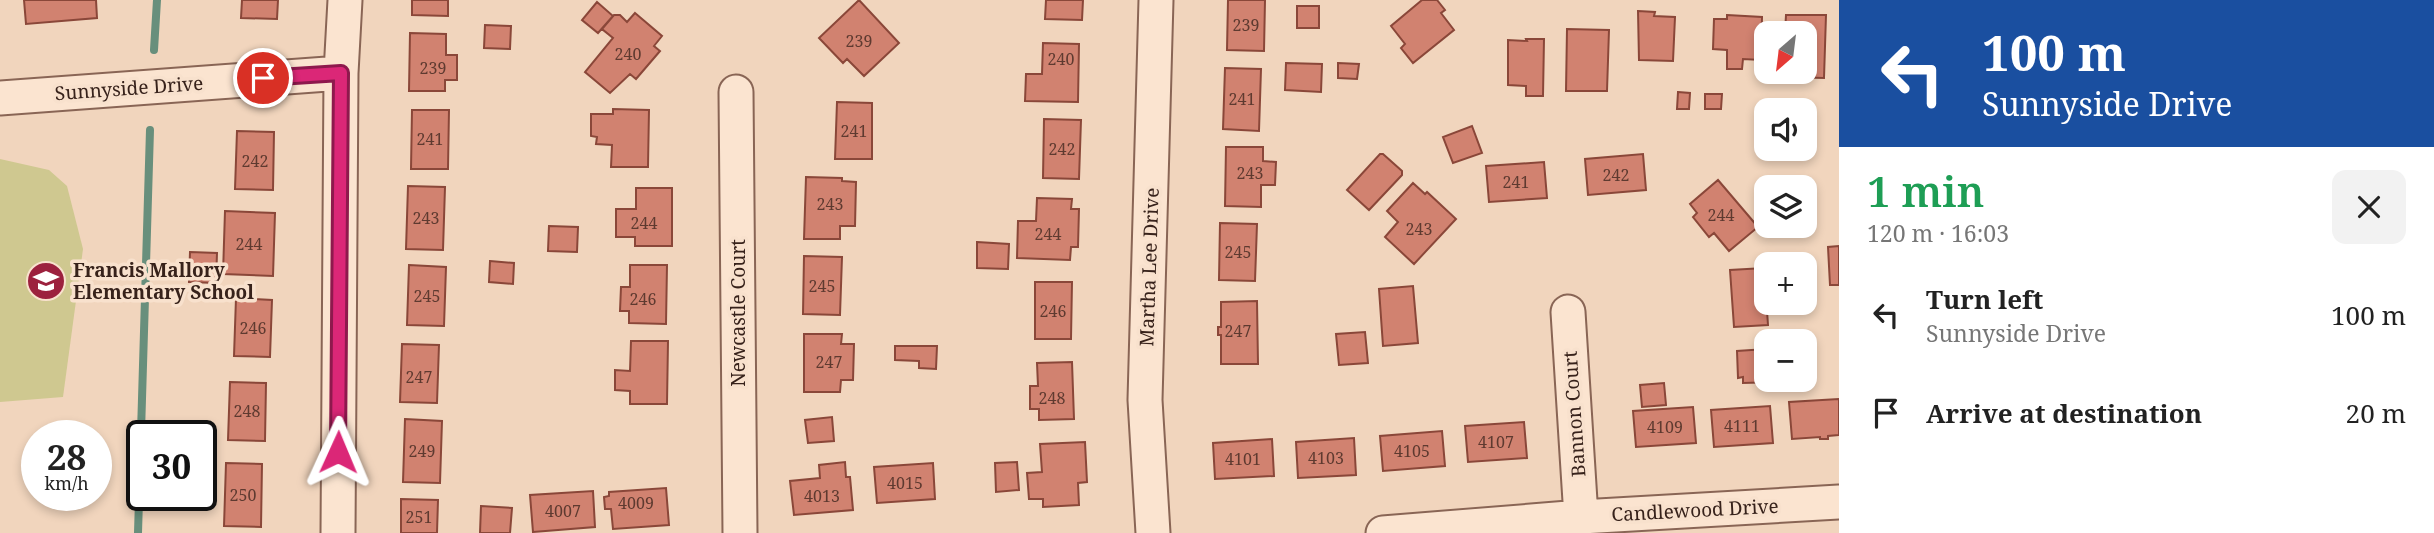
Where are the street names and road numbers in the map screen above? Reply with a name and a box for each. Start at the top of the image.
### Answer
street label: Sunnyside Drive [54,70,204,106]
street label: Martha Lee Drive [1133,187,1165,347]
street label: Newcastle Court [725,239,751,387]
street label: Bannon Court [1557,350,1591,478]
street label: Candlewood Drive [1611,493,1779,527]

